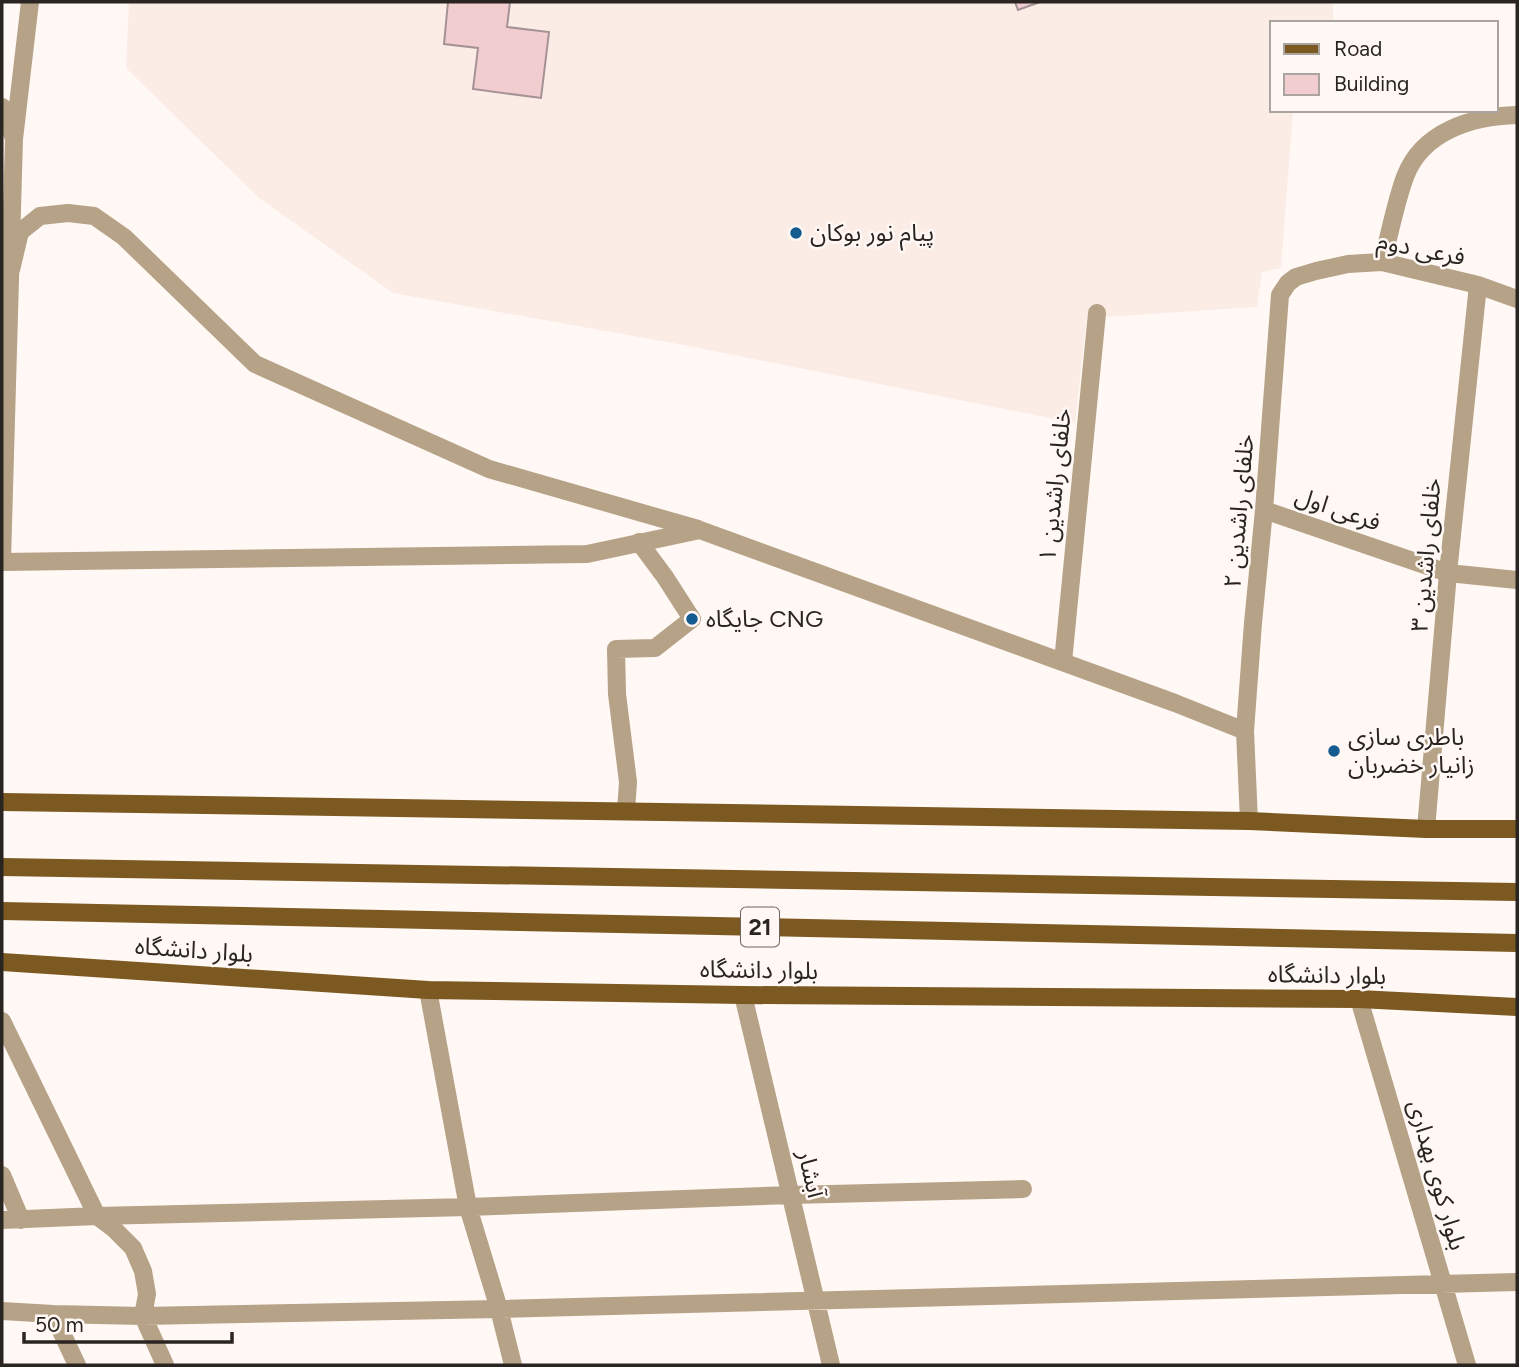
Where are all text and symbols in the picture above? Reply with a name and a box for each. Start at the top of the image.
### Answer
legend [1270,21,1498,112]
text: Road [1334,36,1382,61]
text: Building [1334,71,1409,96]
place label: پیام نور بوکان [810,218,934,251]
marker: پیام نور بوکان [788,225,804,241]
street label: فرعی دوم [1374,226,1468,275]
street label: خلفای راشدین ۱ [1032,407,1077,563]
street label: خلفای راشدین ۲ [1217,433,1260,589]
street label: خلفای راشدین ۳ [1404,477,1447,633]
street label: فرعی اول [1292,480,1385,537]
place label: جایگاه CNG [706,604,823,633]
marker: جایگاه CNG [684,611,700,627]
place label: باطری سازی زانیار خضربان [1348,722,1475,779]
marker: باطری سازی زانیار خضربان [1326,743,1342,759]
road number: 21 [741,908,779,946]
street label: بلوار دانشگاه [134,931,254,968]
street label: بلوار دانشگاه [700,954,818,985]
street label: بلوار دانشگاه [1268,959,1386,990]
street label: بلوار کوی بهداری [1402,1096,1473,1253]
street label: آبشار [792,1146,831,1202]
scale bar [24,1300,233,1344]
text: 50 m [35,1312,84,1337]

